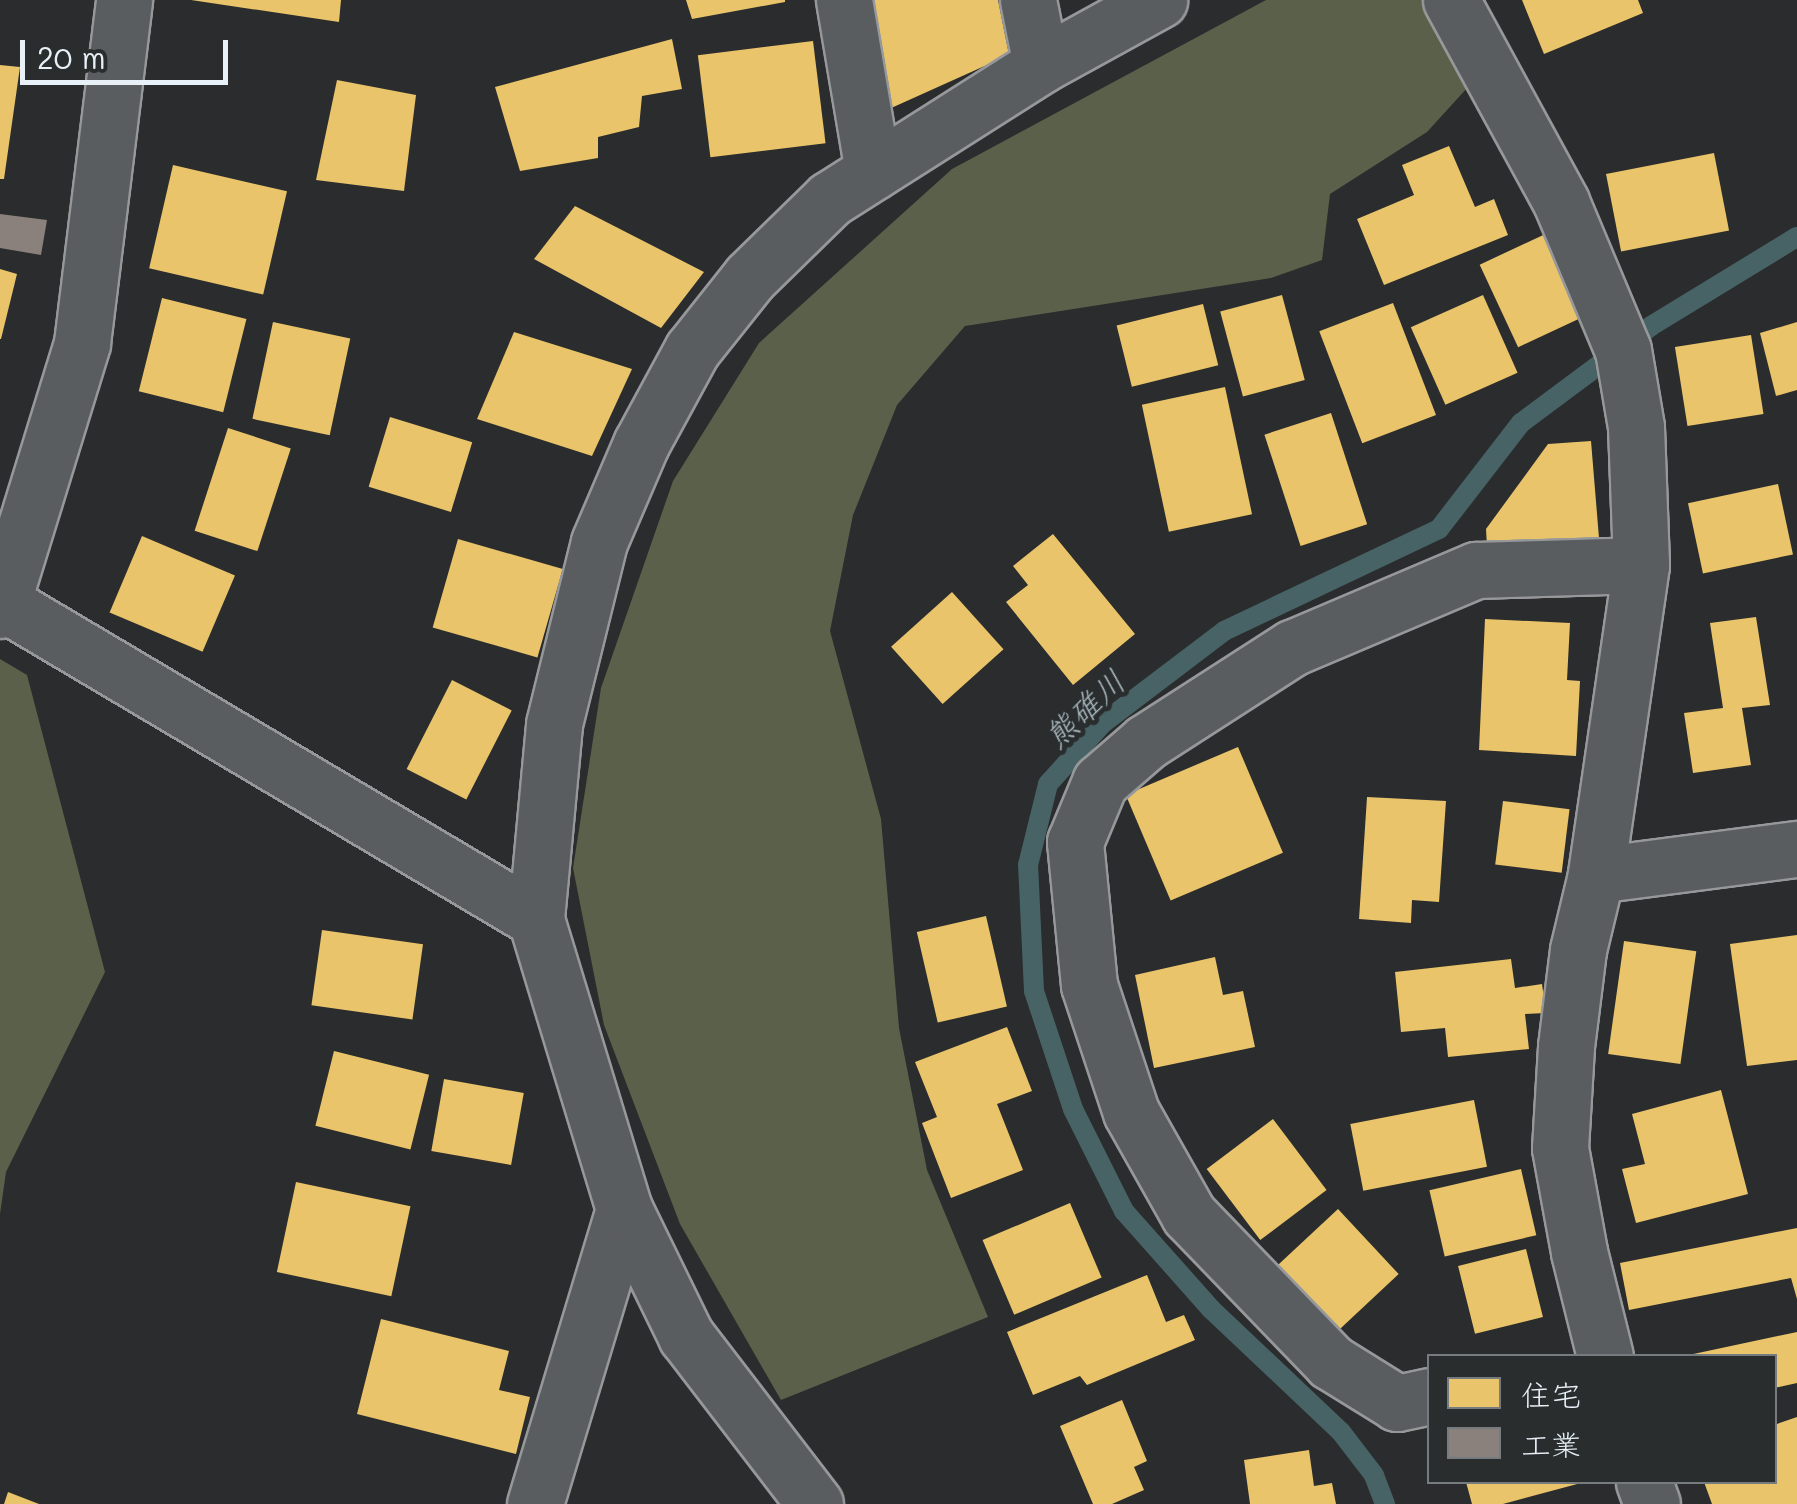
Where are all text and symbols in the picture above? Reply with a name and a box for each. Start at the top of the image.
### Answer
scale bar [25,20,232,82]
text: 20 m [37,37,106,77]
water label: 熊碓川 [1036,661,1132,755]
legend [1427,1354,1777,1484]
text: 住宅 [1521,1374,1581,1414]
text: 工業 [1521,1424,1581,1464]

